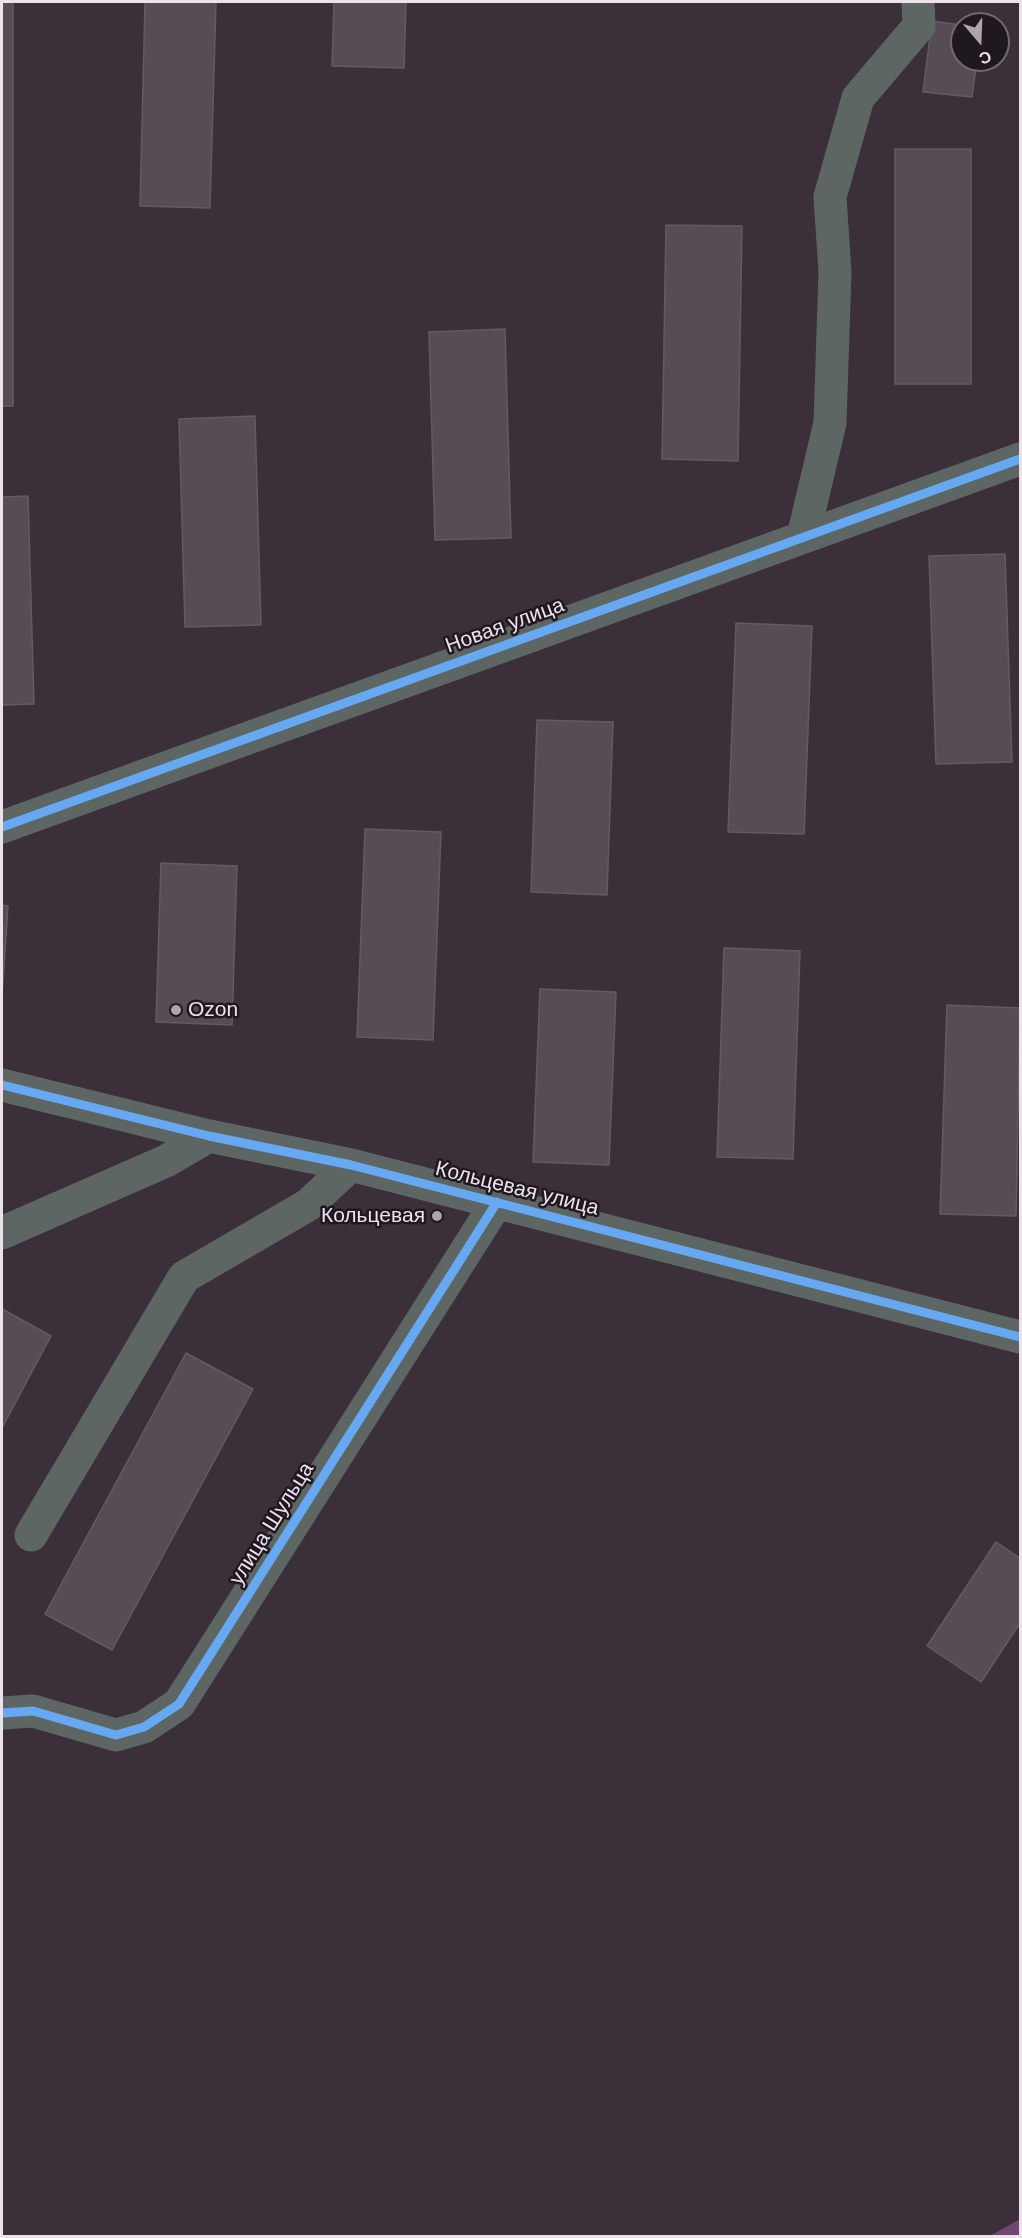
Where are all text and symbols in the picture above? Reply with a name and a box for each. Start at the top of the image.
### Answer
north arrow [950,12,1010,72]
text: С [977,48,994,68]
street label: Новая улица [442,593,568,659]
place label: Ozon [188,997,238,1023]
marker: Ozon [169,1003,183,1017]
street label: Кольцевая улица [433,1156,601,1222]
place label: Кольцевая [321,1203,425,1229]
marker: Кольцевая [430,1209,444,1223]
street label: улица Шульца [224,1458,320,1590]

